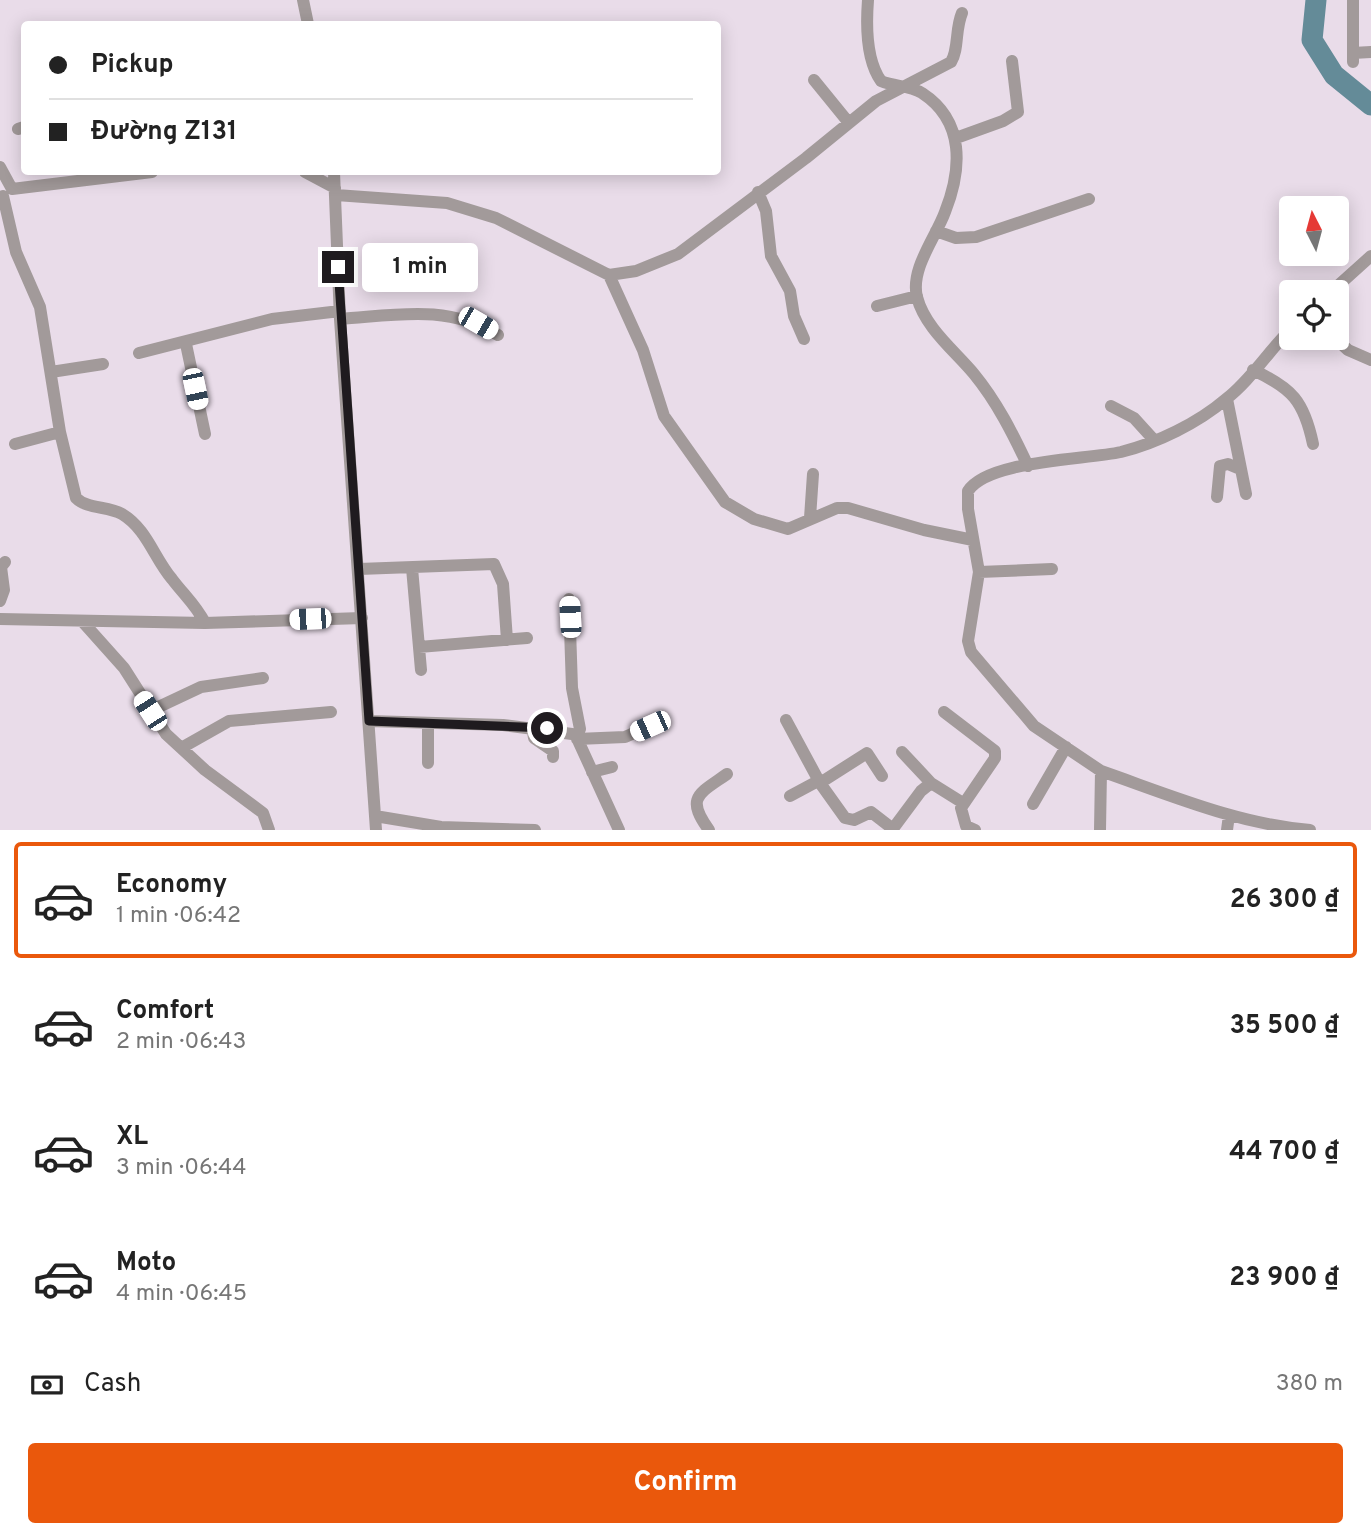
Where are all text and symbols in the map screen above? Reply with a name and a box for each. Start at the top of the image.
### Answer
text: Pickup [91,49,174,82]
text: Đường Z131 [91,116,237,149]
north arrow [1279,196,1349,266]
map controls [1279,196,1349,350]
callout: 1 min [362,243,478,292]
route end [322,251,354,283]
text: 1 min [392,253,448,282]
button: locate [1279,280,1349,350]
car [455,303,502,343]
car [181,366,210,412]
car [559,595,582,639]
car [289,608,332,630]
car [130,688,171,734]
car [627,708,674,744]
route start [531,712,563,744]
icon: car [32,869,95,932]
text: Economy [116,869,227,902]
text: 26 300 ₫ [1230,884,1339,917]
text: 1 min · 06:42 [116,902,241,931]
icon: car [32,995,95,1058]
text: Comfort [116,995,214,1028]
text: 35 500 ₫ [1229,1010,1339,1043]
text: 2 min · 06:43 [116,1028,246,1057]
icon: car [32,1121,95,1184]
text: XL [116,1121,148,1154]
text: 44 700 ₫ [1229,1136,1339,1169]
text: 3 min · 06:44 [116,1154,247,1183]
icon: car [32,1247,95,1310]
text: Moto [116,1247,176,1280]
text: 23 900 ₫ [1229,1262,1339,1295]
text: 4 min · 06:45 [116,1280,247,1309]
icon: cash [28,1366,66,1404]
text: Cash [84,1368,141,1401]
text: 380 m [1276,1370,1343,1399]
button: Confirm [28,1443,1343,1523]

